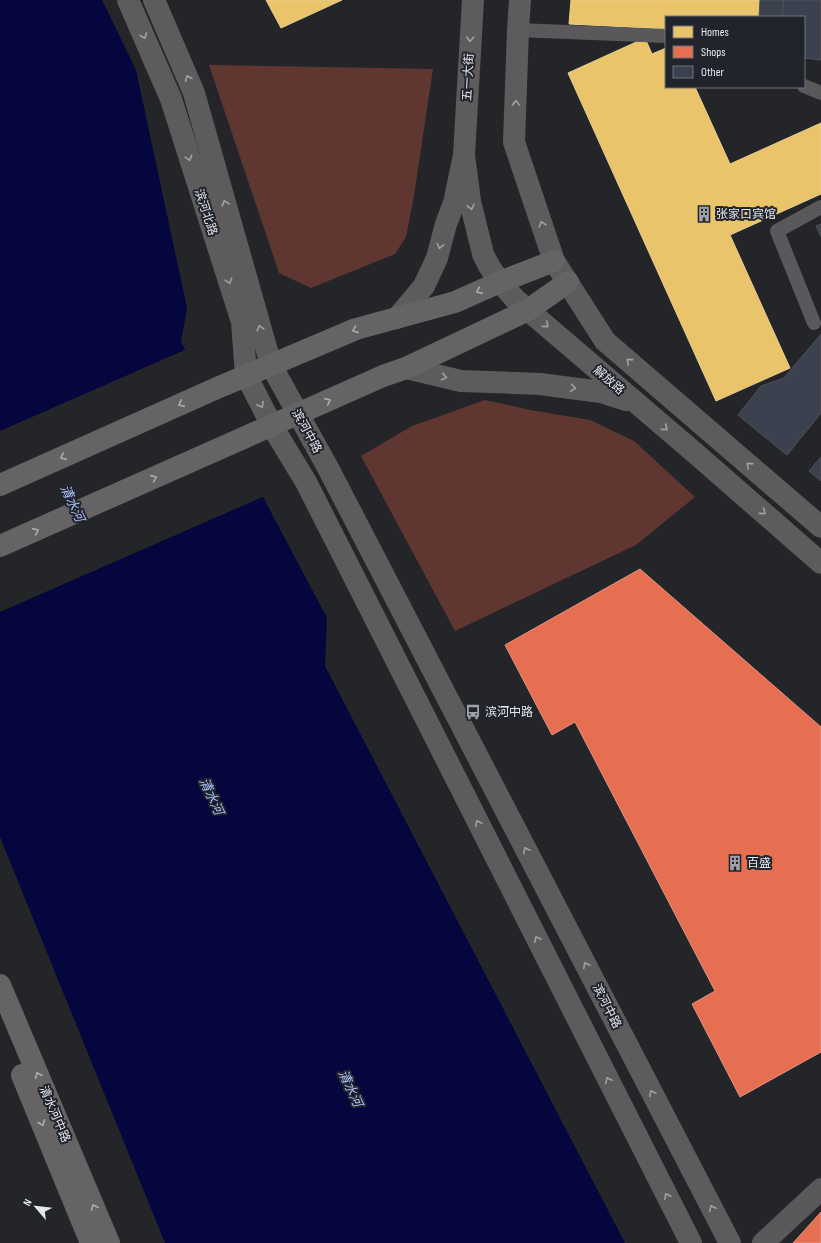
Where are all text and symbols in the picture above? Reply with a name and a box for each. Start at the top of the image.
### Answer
legend [665,16,805,88]
text: Homes [701,25,729,40]
one-way arrow [139,32,147,39]
one-way arrow [466,36,475,42]
text: Shops [701,45,726,60]
street label: 五一大街 [460,53,477,101]
text: Other [701,65,725,80]
one-way arrow [184,75,192,82]
one-way arrow [511,100,520,106]
one-way arrow [184,154,193,161]
street label: 滨河北路 [191,187,220,237]
one-way arrow [221,199,230,206]
one-way arrow [467,204,475,210]
building icon: 张家口宾馆 [695,205,713,223]
place label: 张家口宾馆 [716,207,776,222]
one-way arrow [538,221,547,228]
one-way arrow [437,243,445,250]
one-way arrow [224,278,232,285]
one-way arrow [476,287,483,295]
one-way arrow [541,321,548,328]
one-way arrow [257,324,265,331]
one-way arrow [352,325,359,333]
one-way arrow [626,359,633,366]
street label: 解放路 [590,363,627,398]
one-way arrow [440,372,447,381]
one-way arrow [570,383,576,392]
one-way arrow [324,398,331,406]
one-way arrow [178,399,186,407]
one-way arrow [257,401,264,409]
street label: 滨河中路 [288,407,325,456]
one-way arrow [660,423,667,430]
one-way arrow [59,452,67,460]
one-way arrow [746,462,754,469]
one-way arrow [150,475,158,483]
water label: 清水河 [57,482,89,527]
one-way arrow [758,508,766,515]
one-way arrow [32,527,39,535]
bus stop icon: 滨河中路 [464,703,482,721]
place label: 滨河中路 [485,705,533,720]
water label: 清水河 [196,775,228,820]
one-way arrow [475,819,483,827]
one-way arrow [523,847,531,854]
building icon: 百盛 [726,854,744,872]
place label: 百盛 [747,856,771,871]
one-way arrow [534,935,542,943]
one-way arrow [583,962,591,969]
street label: 滨河中路 [589,981,624,1031]
water label: 清水河 [335,1067,367,1112]
one-way arrow [35,1071,43,1079]
one-way arrow [605,1076,613,1084]
street label: 清水河中路 [36,1084,73,1145]
one-way arrow [649,1090,657,1097]
one-way arrow [37,1120,45,1127]
north arrow [16,1187,56,1227]
one-way arrow [664,1192,672,1200]
text: N [20,1197,35,1208]
one-way arrow [91,1204,99,1212]
one-way arrow [709,1205,717,1213]

